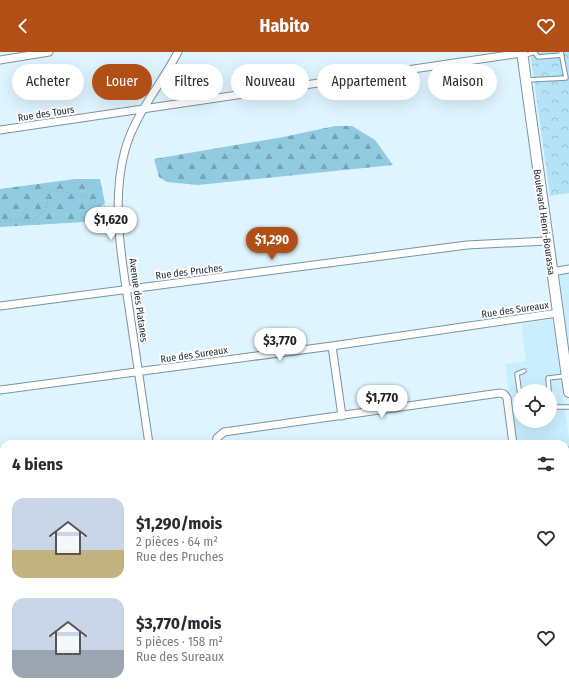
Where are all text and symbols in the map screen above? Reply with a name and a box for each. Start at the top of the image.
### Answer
icon: back [12,15,34,37]
text: Habito [260,15,309,37]
icon: heart [535,15,557,37]
chip: Acheter [12,64,84,100]
chip: Louer [92,64,152,100]
chip: Filtres [160,64,223,100]
chip: Nouveau [231,64,309,100]
chip: Appartement [317,64,420,100]
chip: Maison [428,64,497,100]
street label: Rue des Tours [17,104,75,124]
street label: Boulevard Henri-Bourassa [531,168,557,276]
pin: $1,620 [78,207,144,241]
text: $1,620 [94,212,128,227]
pin: $1,290 [239,227,305,261]
text: $1,290 [255,232,289,247]
street label: Avenue des Platanes [126,257,150,343]
street label: Rue des Pruches [155,262,223,282]
street label: Rue des Sureaux [481,299,550,321]
pin: $3,770 [247,328,313,362]
text: $3,770 [263,333,297,348]
street label: Rue des Sureaux [160,344,229,366]
map controls [513,384,557,428]
button: locate [513,384,557,428]
pin: $1,770 [349,385,415,419]
text: $1,770 [366,390,398,405]
icon: filters [535,453,557,475]
text: 4 biens [12,454,63,475]
text: $1,290/mois [136,513,222,534]
icon: home [44,514,92,562]
icon: heart [535,527,557,549]
text: 2 pièces · 64 m² [136,534,218,549]
text: Rue des Pruches [136,549,224,564]
text: $3,770/mois [136,613,221,634]
icon: home [44,614,92,662]
icon: heart [535,627,557,649]
text: 5 pièces · 158 m² [136,634,223,649]
text: Rue des Sureaux [136,649,224,664]

